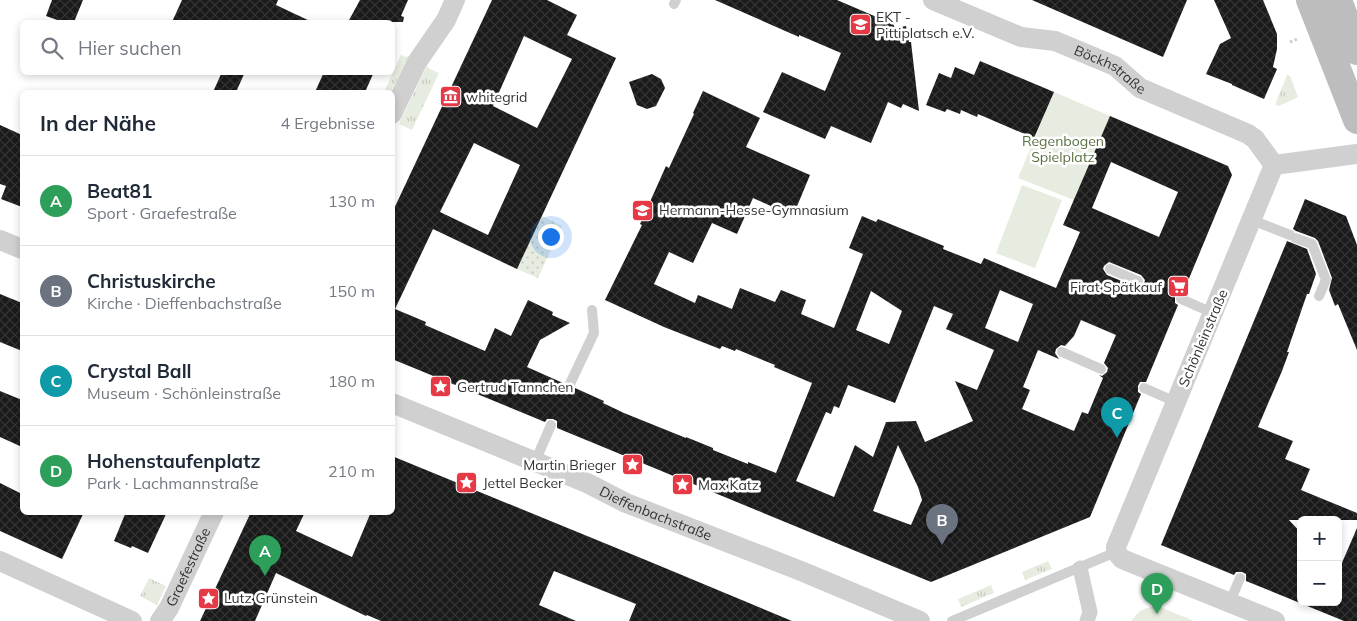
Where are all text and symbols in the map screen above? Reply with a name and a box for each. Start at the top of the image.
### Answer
place label: EKT - Pittiplatsch e.V. [876,8,974,42]
school or university icon: EKT - Pittiplatsch e.V. [848,13,872,37]
search box [20,20,395,75]
icon: search [38,34,66,62]
text: Hier suchen [78,36,182,60]
street label: Böckhstraße [1071,41,1148,98]
museum icon: whitegrid [438,85,462,109]
place label: whitegrid [466,88,527,106]
text: In der Nähe [40,110,156,136]
text: 4 Ergebnisse [280,113,375,133]
park label: Regenbogen Spielplatz [1022,132,1104,166]
text: Beat81 [87,179,152,203]
text: A [50,191,62,211]
text: 130 m [328,191,375,211]
school or university icon: Hermann-Hesse-Gymnasium [631,198,655,222]
place label: Hermann-Hesse-Gymnasium [659,201,849,219]
text: Sport · Graefestraße [87,203,237,223]
your location [538,224,564,250]
text: Christuskirche [87,269,216,293]
supermarket icon: Firat Spätkauf [1166,275,1190,299]
place label: Firat Spätkauf [1070,278,1162,296]
text: B [50,281,62,301]
text: 150 m [328,281,375,301]
street label: Schönleinstraße [1174,287,1232,389]
text: Kirche · Dieffenbachstraße [87,293,282,313]
text: Crystal Ball [87,359,192,383]
text: C [51,371,61,391]
text: 180 m [328,371,375,391]
place icon: Gertrud Tannchen [429,375,453,399]
place label: Gertrud Tannchen [457,378,574,396]
text: Museum · Schönleinstraße [87,383,281,403]
pin: C [1101,397,1133,438]
text: Hohenstaufenplatz [87,449,260,473]
place icon: Martin Brieger [620,453,644,477]
place label: Martin Brieger [523,456,617,474]
text: D [50,461,62,481]
text: 210 m [328,461,375,481]
place icon: Jettel Becker [455,471,479,495]
text: Park · Lachmannstraße [87,473,258,493]
place icon: Max Katz [670,473,694,497]
place label: Jettel Becker [483,474,564,492]
place label: Max Katz [698,476,759,494]
street label: Dieffenbachstraße [596,482,714,544]
pin: B [926,504,958,545]
map controls [1297,516,1342,606]
button: + [1297,516,1342,561]
street label: Graefestraße [162,525,214,609]
pin: A [249,535,281,576]
button: − [1297,561,1342,606]
pin: D [1141,573,1173,614]
place icon: Lutz Grünstein [196,586,220,610]
place label: Lutz Grünstein [224,589,318,607]

